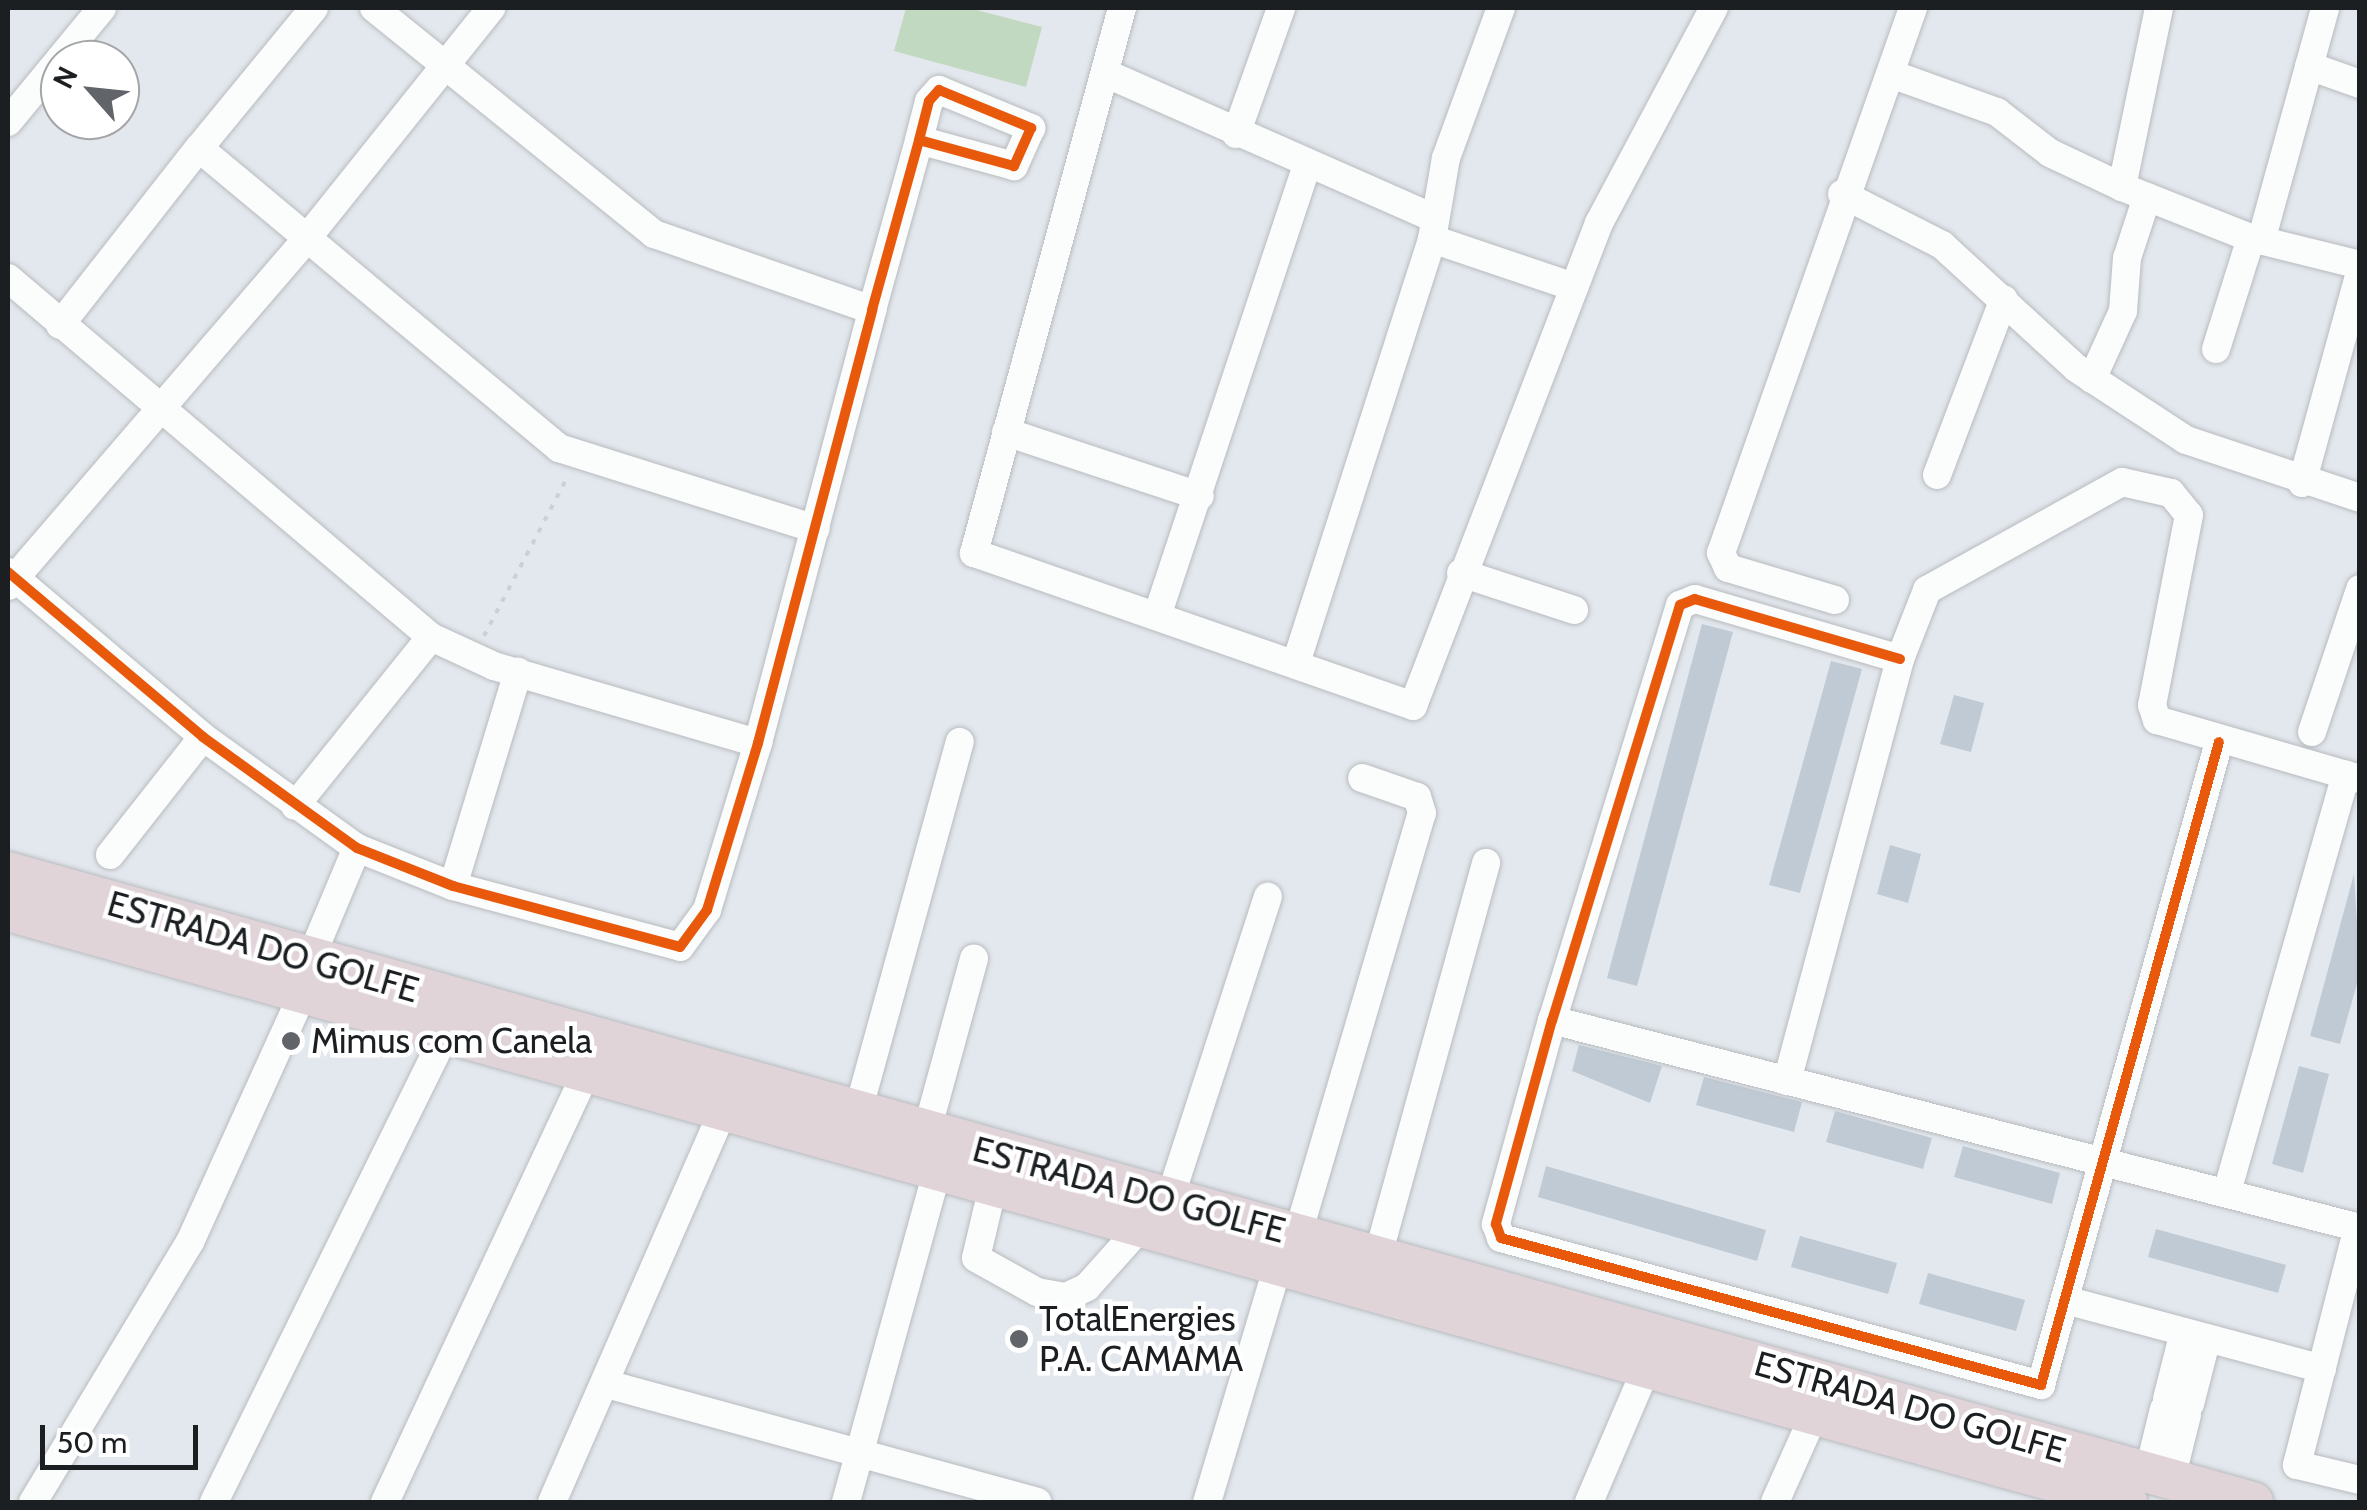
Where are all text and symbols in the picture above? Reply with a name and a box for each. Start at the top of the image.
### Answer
north arrow [40,40,140,140]
text: N [45,61,85,94]
street label: ESTRADA DO GOLFE [103,882,423,1012]
place label: Mimus com Canela [311,1020,592,1062]
marker: Mimus com Canela [280,1030,302,1052]
street label: ESTRADA DO GOLFE [968,1128,1290,1252]
place label: TotalEnergies P.A. CAMAMA [1039,1298,1243,1380]
marker: TotalEnergies P.A. CAMAMA [1008,1328,1030,1350]
street label: ESTRADA DO GOLFE [1750,1342,2070,1472]
scale bar [45,1405,202,1467]
text: 50 m [57,1424,127,1461]

